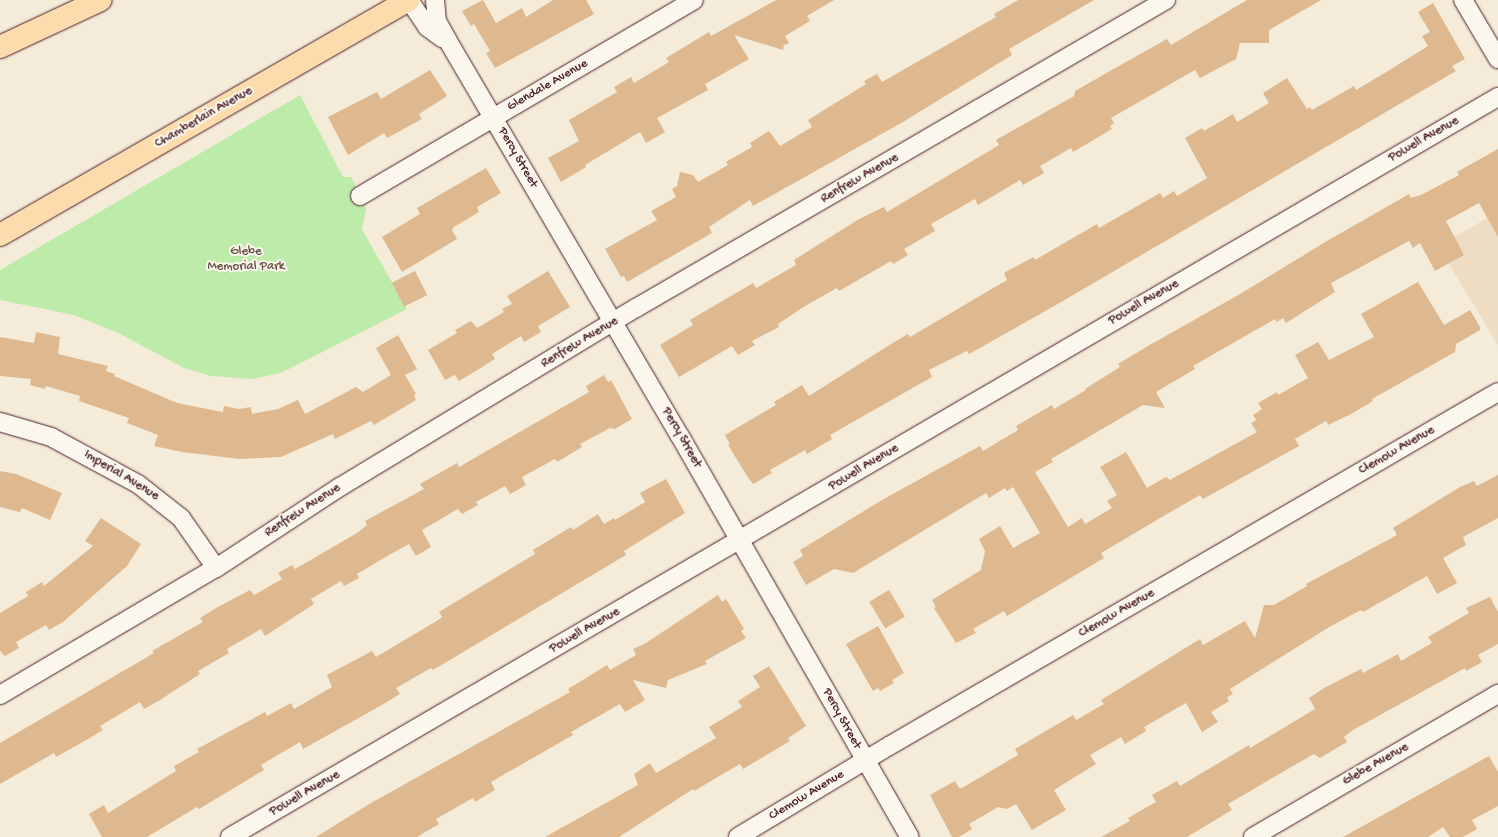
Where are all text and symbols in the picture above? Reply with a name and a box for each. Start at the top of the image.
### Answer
street label: Glendale Avenue [505,57,591,115]
street label: Chamberlain Avenue [153,84,255,152]
street label: Powell Avenue [1386,114,1462,166]
street label: Percy Street [493,125,541,191]
street label: Renfrew Avenue [818,150,902,208]
park label: Glebe Memorial Park [207,245,285,276]
street label: Powell Avenue [1106,277,1182,329]
street label: Renfrew Avenue [539,314,621,372]
street label: Percy Street [657,405,705,471]
street label: Clemow Avenue [1356,423,1438,479]
street label: Powell Avenue [826,441,902,495]
street label: Imperial Avenue [80,447,162,505]
street label: Renfrew Avenue [262,481,344,541]
street label: Clemow Avenue [1076,586,1158,642]
street label: Powell Avenue [547,605,623,657]
street label: Percy Street [818,686,864,752]
street label: Glebe Avenue [1340,740,1412,790]
street label: Clemow Avenue [767,767,847,825]
street label: Powell Avenue [267,768,343,820]

